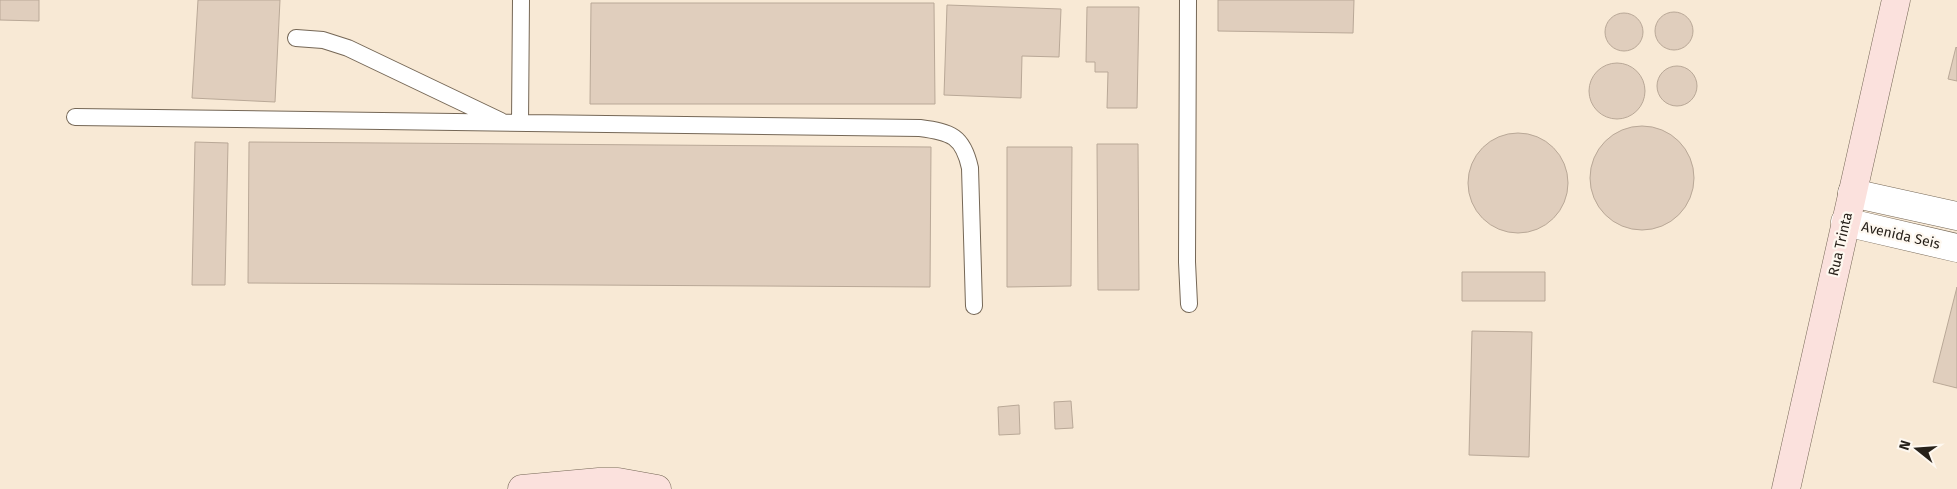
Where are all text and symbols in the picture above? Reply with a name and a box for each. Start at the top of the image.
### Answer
street label: Rua Trinta [1825,211,1856,278]
street label: Avenida Seis [1860,218,1942,253]
north arrow [1892,424,1942,474]
text: N [1896,438,1915,452]

